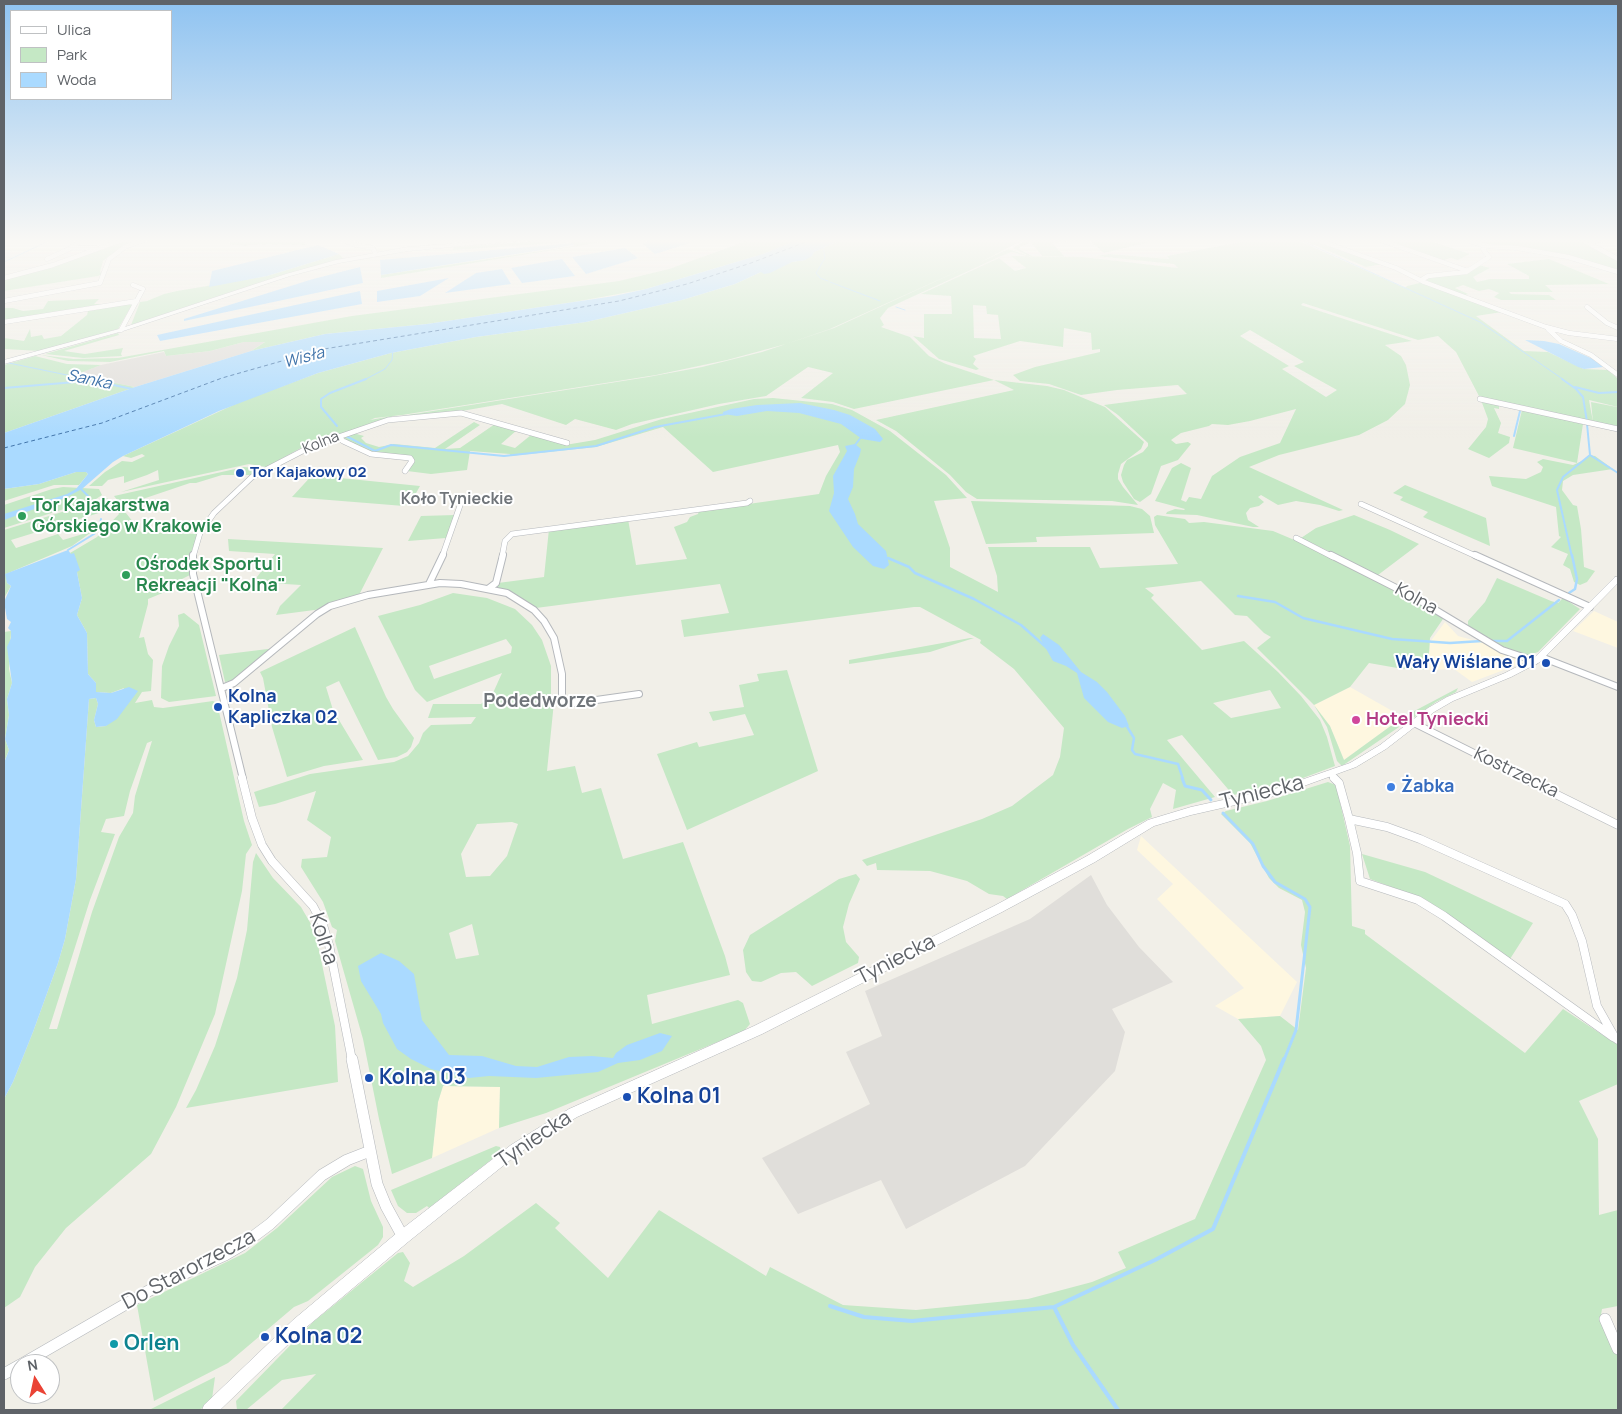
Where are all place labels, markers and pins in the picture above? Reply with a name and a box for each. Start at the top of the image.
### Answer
place label: Tor Kajakowy 02 [250,464,367,482]
marker: Tor Kajakowy 02 [234,467,246,479]
place label: Tor Kajakarstwa Górskiego w Krakowie [32,495,222,538]
marker: Tor Kajakarstwa Górskiego w Krakowie [16,510,28,522]
place label: Ośrodek Sportu i Rekreacji "Kolna" [136,554,286,596]
marker: Ośrodek Sportu i Rekreacji "Kolna" [120,569,132,581]
place label: Wały Wiślane 01 [1395,652,1536,674]
marker: Wały Wiślane 01 [1540,657,1552,669]
place label: Kolna Kapliczka 02 [228,686,337,729]
marker: Kolna Kapliczka 02 [212,701,224,713]
place label: Hotel Tyniecki [1366,709,1489,731]
marker: Hotel Tyniecki [1350,714,1362,726]
place label: Żabka [1401,776,1454,798]
marker: Żabka [1385,781,1397,793]
place label: Kolna 03 [379,1065,466,1091]
marker: Kolna 03 [363,1072,375,1084]
place label: Kolna 01 [637,1084,721,1110]
marker: Kolna 01 [621,1091,633,1103]
place label: Kolna 02 [275,1324,362,1350]
place label: Orlen [124,1331,179,1357]
marker: Kolna 02 [259,1331,271,1343]
marker: Orlen [108,1338,120,1350]

